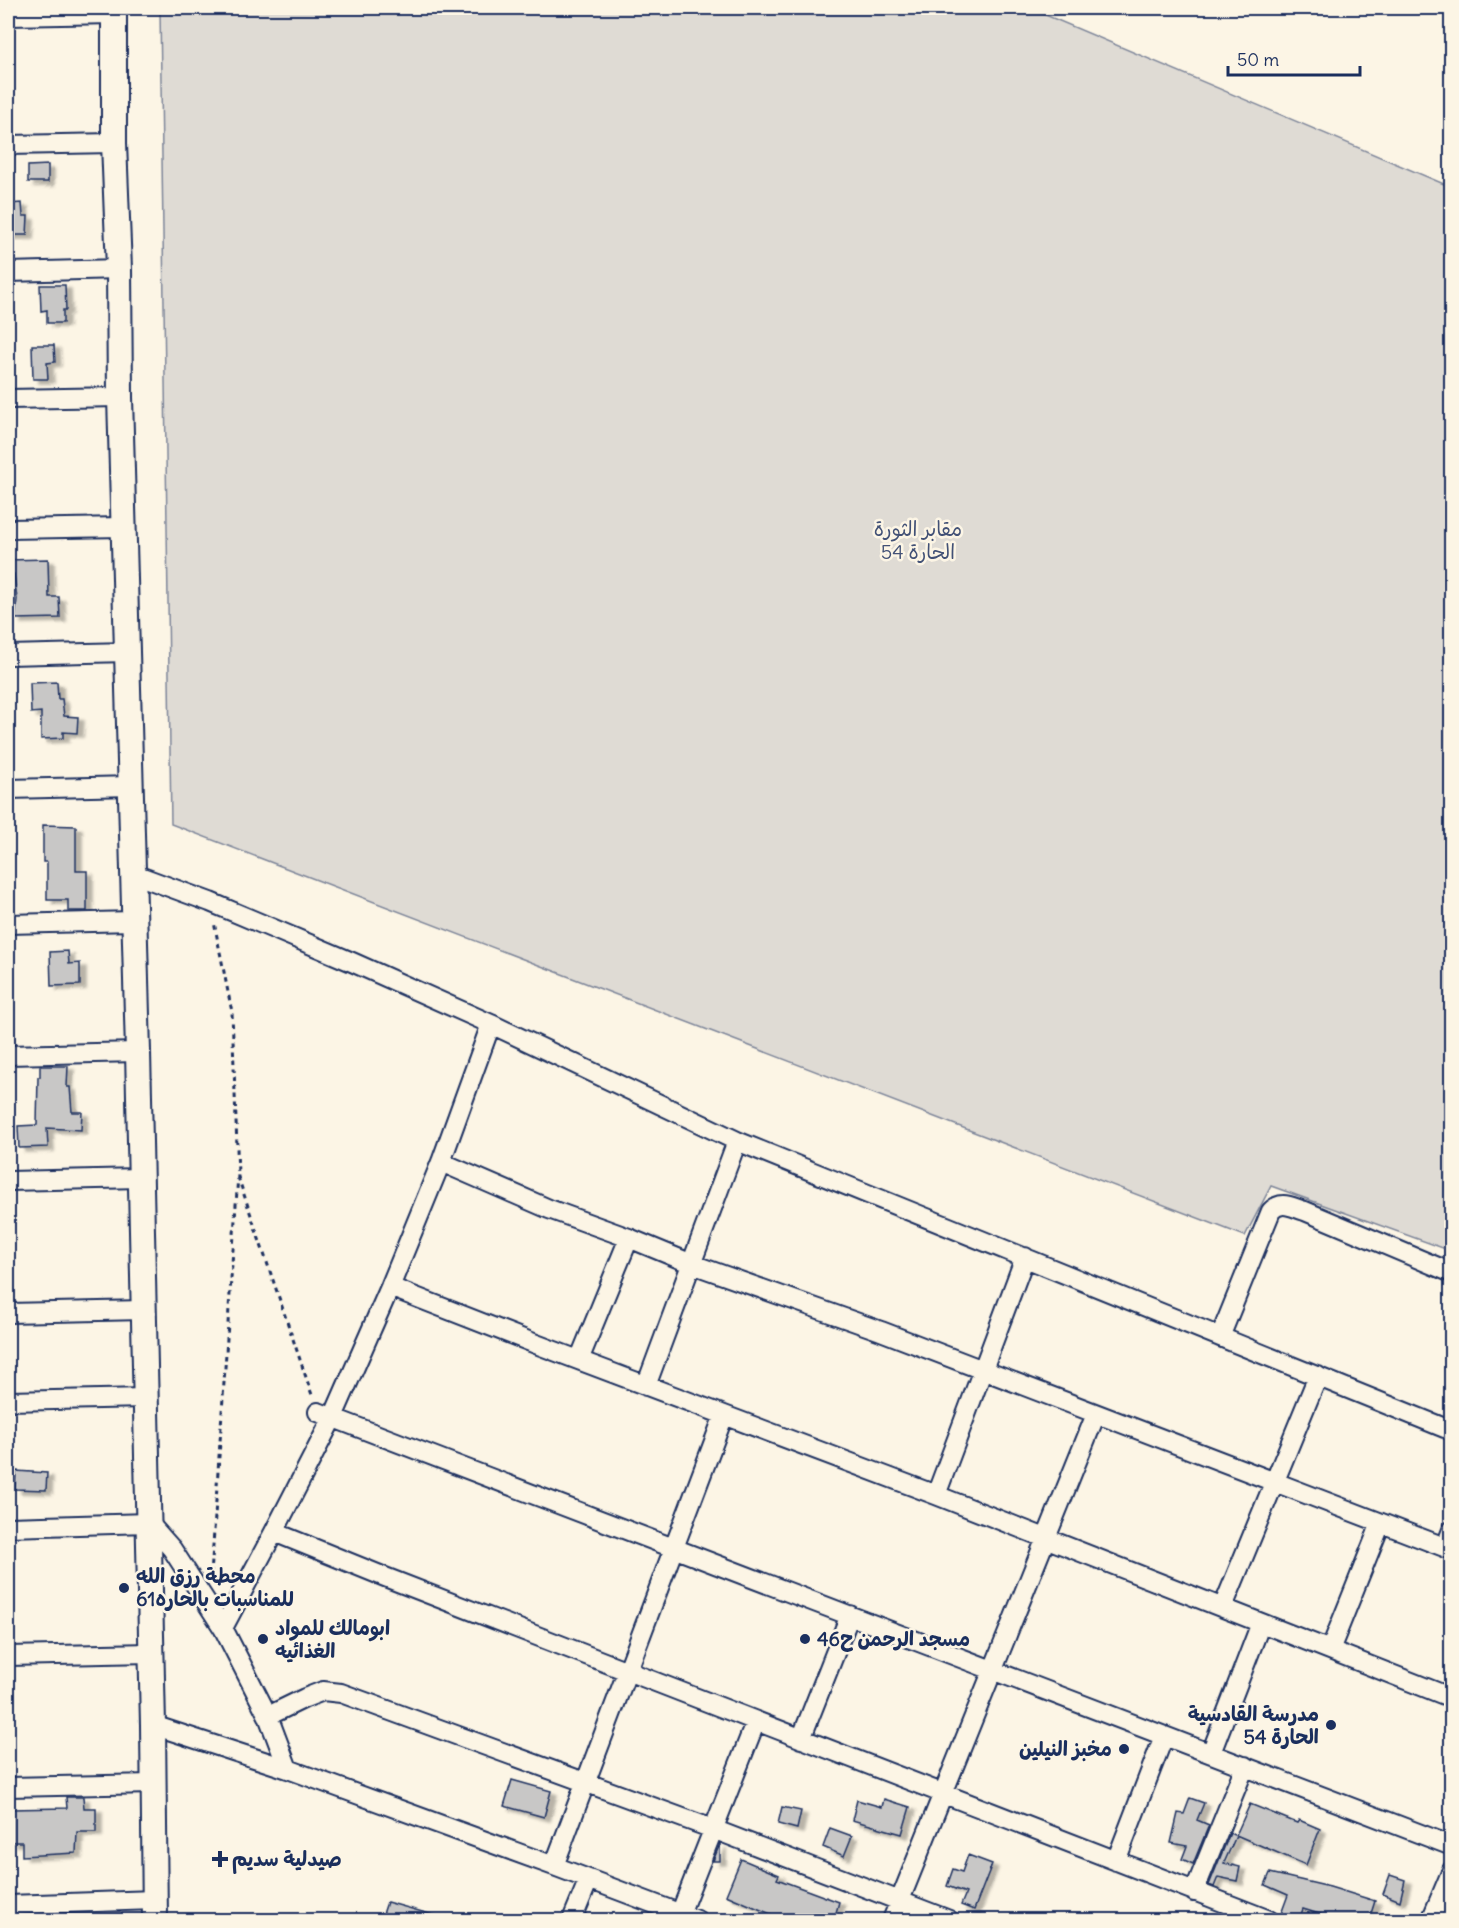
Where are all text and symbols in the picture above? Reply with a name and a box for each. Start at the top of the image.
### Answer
scale bar [1228,39,1360,77]
text: 50 m [1237,48,1279,71]
park label: مقابر الثورة الحارة 54 [874,516,962,564]
place label: محطة رزق الله للمناسبات بالحاره61 [136,1563,294,1612]
marker: محطة رزق الله للمناسبات بالحاره61 [117,1581,131,1595]
place label: ابومالك للمواد الغذائيه [275,1615,390,1663]
place label: مسجد الرحمن ح46 [817,1626,970,1652]
marker: ابومالك للمواد الغذائيه [256,1632,270,1646]
marker: مسجد الرحمن ح46 [798,1632,812,1646]
place label: مدرسة القادسية الحارة 54 [1188,1701,1319,1749]
marker: مدرسة القادسية الحارة 54 [1324,1718,1338,1732]
place label: مخبز النيلين [1019,1736,1112,1762]
marker: مخبز النيلين [1117,1742,1131,1756]
place label: صيدلية سديم [232,1846,342,1874]
marker: صيدلية سديم [213,1852,227,1866]

